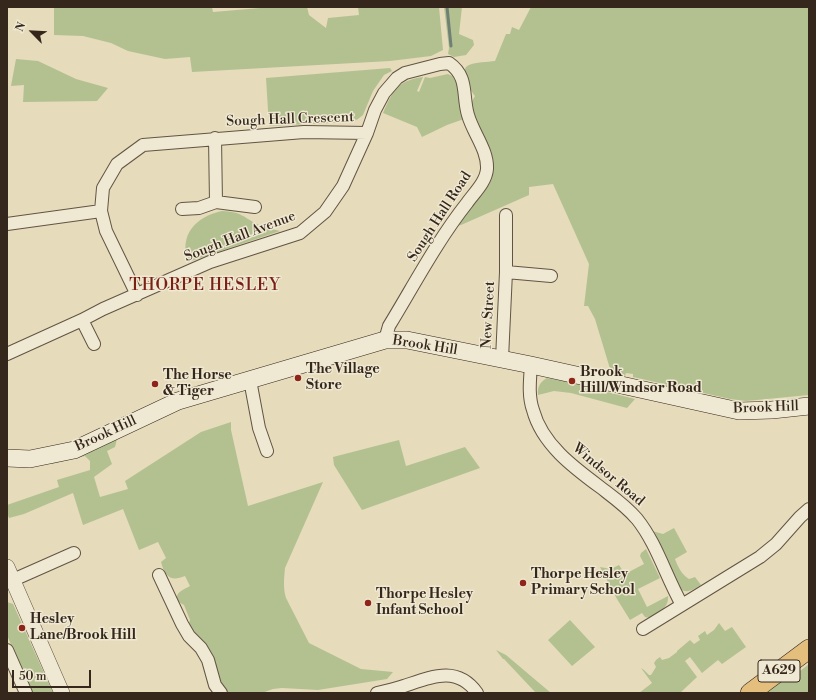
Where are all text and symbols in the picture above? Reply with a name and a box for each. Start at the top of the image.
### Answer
north arrow [12,12,52,52]
text: N [13,20,29,34]
street label: Sough Hall Crescent [226,109,354,131]
street label: Sough Hall Road [405,169,475,265]
street label: Sough Hall Avenue [182,208,298,266]
district label: THORPE HESLEY [129,276,281,296]
street label: New Street [479,281,499,349]
street label: Brook Hill [391,333,459,359]
place label: The Village Store [306,362,380,394]
place label: Brook Hill/Windsor Road [580,365,702,398]
place label: The Horse & Tiger [163,368,232,400]
marker: The Village Store [293,373,303,383]
marker: Brook Hill/Windsor Road [567,376,577,386]
marker: The Horse & Tiger [150,379,160,389]
street label: Brook Hill [733,398,799,418]
street label: Brook Hill [73,412,139,456]
street label: Windsor Road [569,440,647,510]
place label: Thorpe Hesley Primary School [531,567,635,600]
marker: Thorpe Hesley Primary School [518,578,528,588]
place label: Thorpe Hesley Infant School [376,587,473,620]
marker: Thorpe Hesley Infant School [363,598,373,608]
place label: Hesley Lane/Brook Hill [30,612,136,644]
marker: Hesley Lane/Brook Hill [17,623,27,633]
road number: A629 [758,660,800,682]
scale bar [14,662,93,688]
text: 50 m [19,669,47,684]

